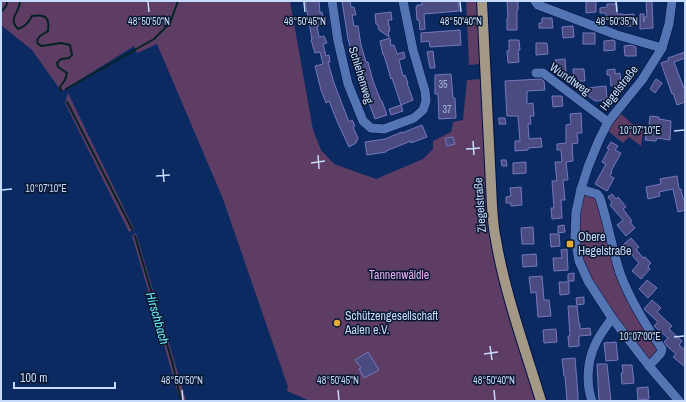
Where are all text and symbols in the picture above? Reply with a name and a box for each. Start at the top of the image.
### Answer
text: 48°50'50"N [128,15,170,28]
text: 48°50'45"N [284,15,326,28]
text: 48°50'40"N [440,15,482,28]
text: 48°50'35"N [596,15,638,28]
street label: Schlehenweg [345,44,377,106]
street label: Wundtweg [546,59,594,99]
street label: Hegelstraße [596,62,642,114]
house number: 35 [438,78,448,91]
house number: 37 [442,103,452,116]
text: 10°07'10"E [619,124,661,137]
street label: Ziegelstraße [470,177,490,233]
text: 10°07'10"E [25,182,67,195]
place label: Obere Hegelstraße [578,229,632,259]
marker: Obere Hegelstraße [565,239,575,249]
park label: Tannenwäldle [369,267,429,283]
water label: Hirschbach [142,290,173,346]
place label: Schützengesellschaft Aalen e.V. [344,308,438,338]
marker: Schützengesellschaft Aalen e.V. [332,318,342,328]
text: 10°07'00"E [619,330,661,343]
scale bar [14,364,115,390]
text: 100 m [20,370,47,386]
text: 48°50'50"N [161,374,203,387]
text: 48°50'45"N [317,374,359,387]
text: 48°50'40"N [473,374,515,387]

